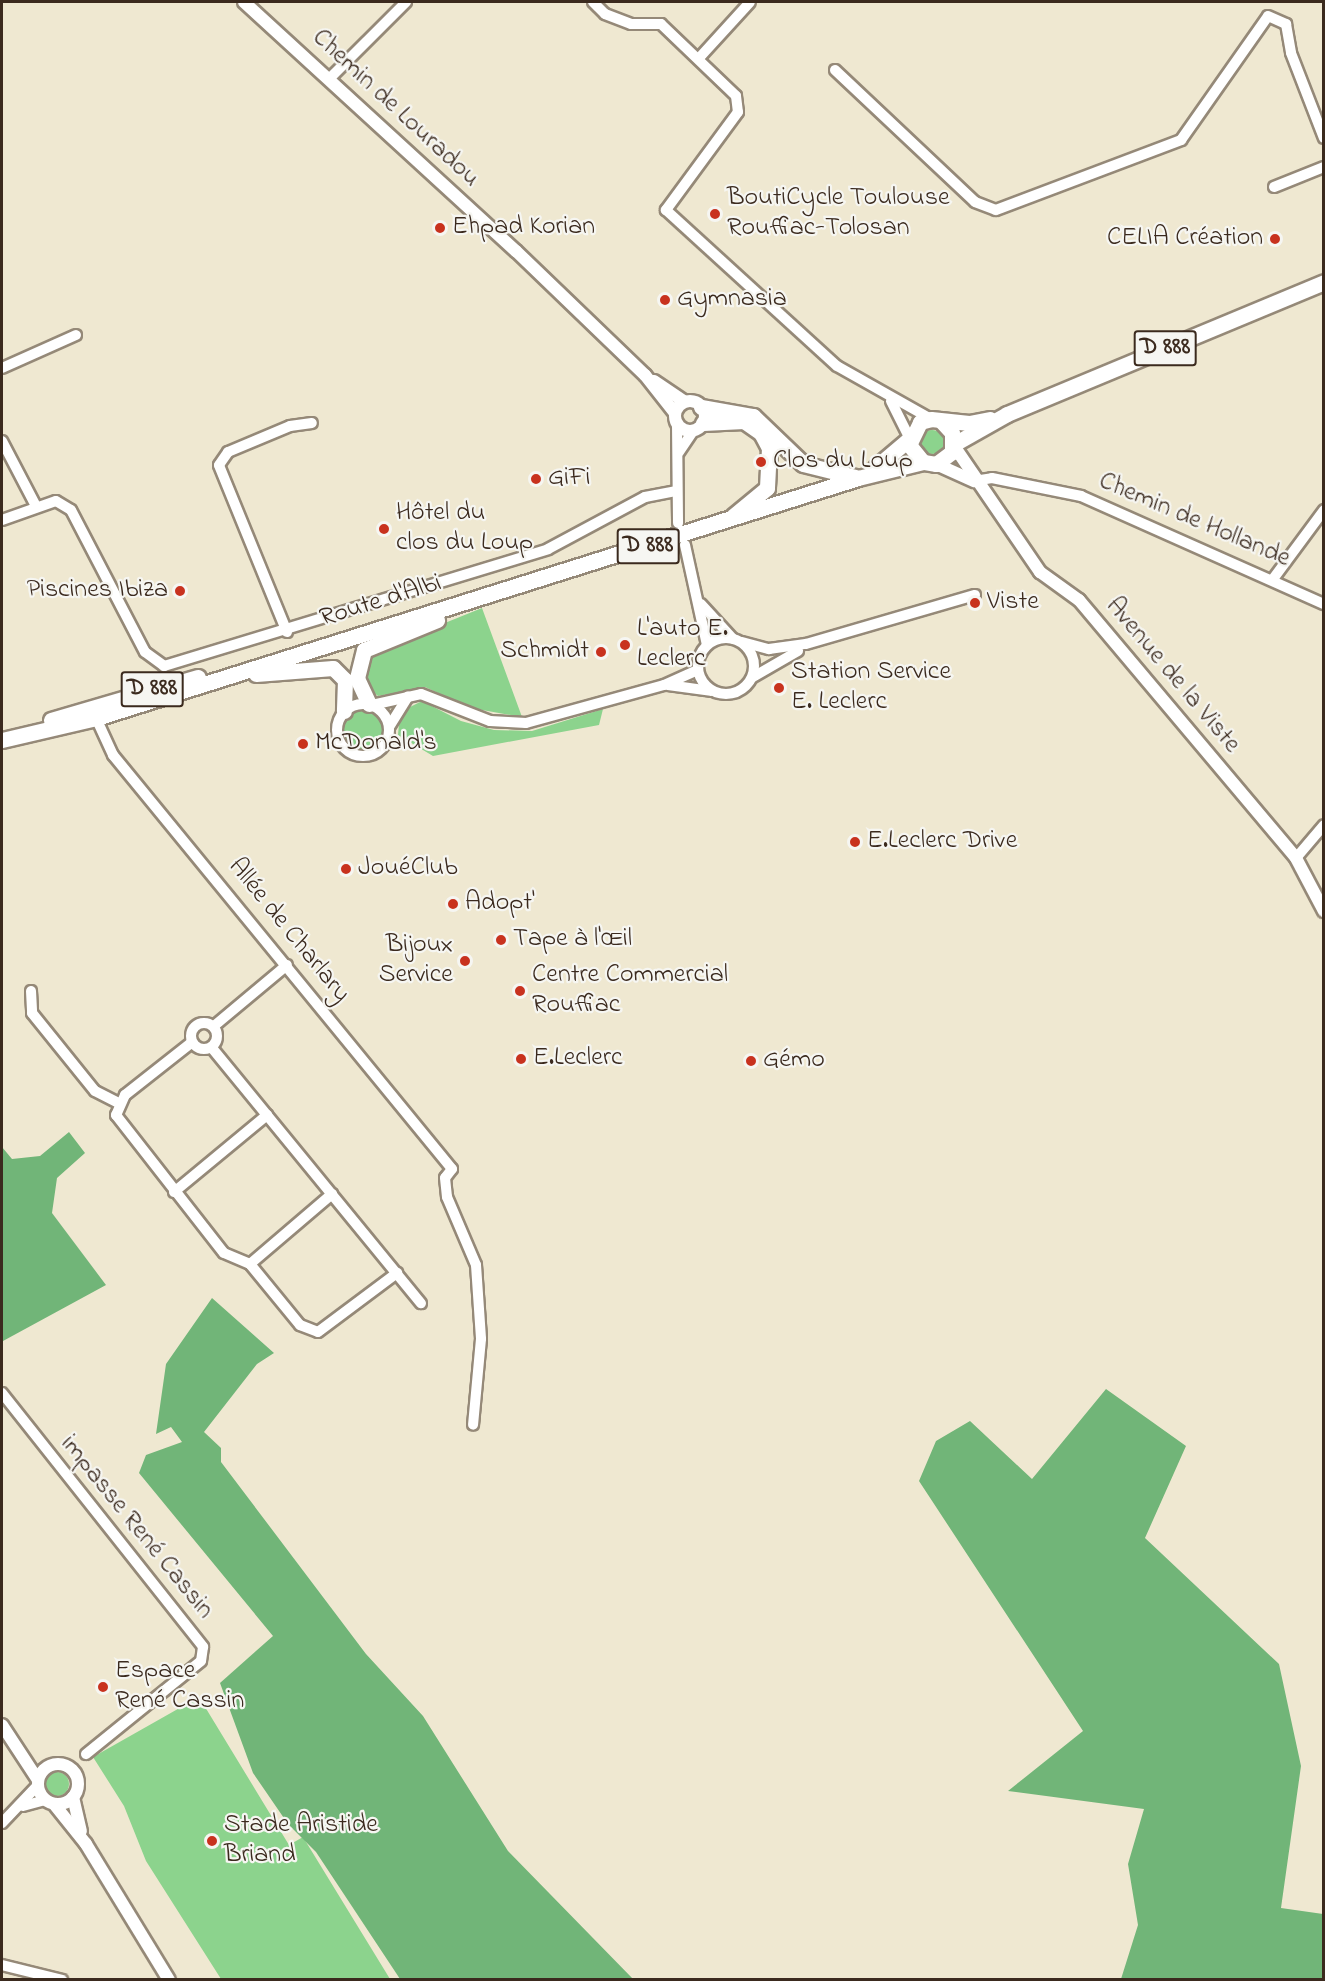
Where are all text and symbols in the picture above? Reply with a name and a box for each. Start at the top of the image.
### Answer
street label: Chemin de Louradou [305,23,485,195]
place label: BoutiCycle Toulouse Rouffiac-Tolosan [727,183,950,244]
marker: BoutiCycle Toulouse Rouffiac-Tolosan [708,207,722,221]
place label: Ehpad Korian [452,212,595,244]
marker: Ehpad Korian [433,221,447,235]
place label: CELIA Création [1107,223,1263,255]
marker: CELIA Création [1268,232,1282,246]
place label: Gymnasia [677,284,787,316]
marker: Gymnasia [658,293,672,307]
road number: D 888 [1134,327,1196,369]
place label: Clos du Loup [773,446,913,478]
marker: Clos du Loup [754,455,768,469]
place label: GiFi [548,463,591,495]
street label: Chemin de Hollande [1094,467,1294,575]
marker: GiFi [529,472,543,486]
place label: Hôtel du clos du Loup [396,498,533,560]
marker: Hôtel du clos du Loup [377,522,391,536]
road number: D 888 [616,525,680,567]
street label: Route d'Albi [316,569,446,635]
place label: Piscines Ibiza [27,575,168,607]
marker: Piscines Ibiza [173,584,187,598]
place label: Viste [987,587,1039,619]
street label: Avenue de la Viste [1098,592,1246,760]
marker: Viste [968,596,982,610]
place label: L'auto E. Leclerc [637,614,728,676]
place label: Schmidt [500,636,589,668]
marker: L'auto E. Leclerc [618,638,632,652]
marker: Schmidt [594,645,608,659]
place label: Station Service E. Leclerc [791,657,951,718]
road number: D 888 [120,668,184,710]
marker: Station Service E. Leclerc [772,681,786,695]
place label: McDonald's [315,728,437,760]
marker: McDonald's [296,737,310,751]
place label: E.Leclerc Drive [867,826,1017,858]
marker: E.Leclerc Drive [848,835,862,849]
street label: Allée de Charlary [220,852,356,1010]
place label: JouéClub [358,853,458,885]
marker: JouéClub [339,862,353,876]
place label: Adopt' [465,888,535,920]
marker: Adopt' [446,897,460,911]
place label: Tape à l'Œil [513,924,632,956]
place label: Bijoux Service [379,930,453,992]
marker: Tape à l'Œil [494,933,508,947]
marker: Bijoux Service [458,954,472,968]
place label: Centre Commercial Rouffiac [532,960,728,1022]
marker: Centre Commercial Rouffiac [513,984,527,998]
place label: E.Leclerc [533,1043,622,1075]
place label: Gémo [763,1045,825,1077]
marker: E.Leclerc [514,1052,528,1066]
marker: Gémo [744,1054,758,1068]
street label: impasse René Cassin [52,1430,220,1626]
place label: Espace René Cassin [115,1656,244,1718]
marker: Espace René Cassin [96,1680,110,1694]
place label: Stade Aristide Briand [224,1810,378,1871]
marker: Stade Aristide Briand [205,1834,219,1848]

